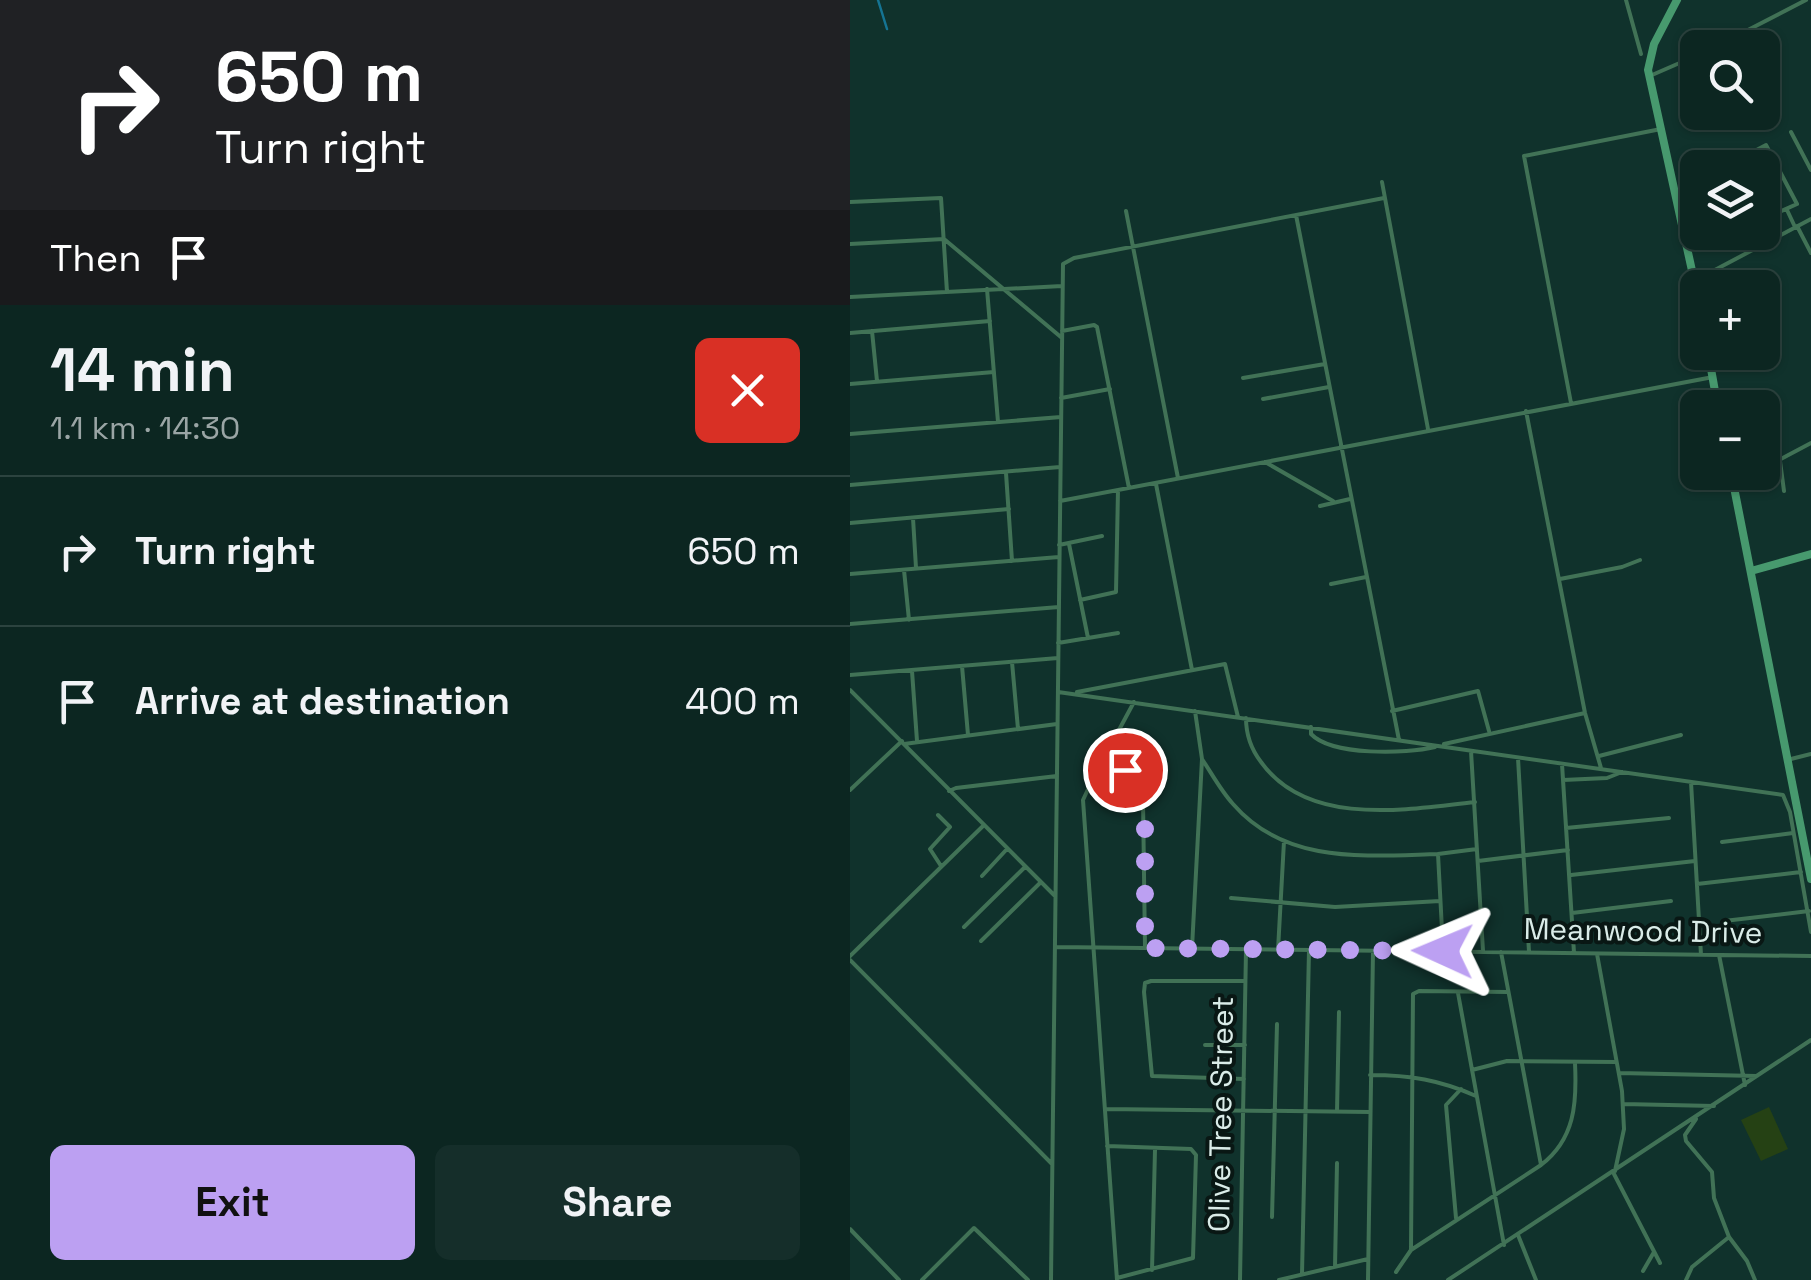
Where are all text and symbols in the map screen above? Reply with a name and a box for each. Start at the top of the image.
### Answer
map controls [1680,30,1780,490]
button: search [1680,30,1780,130]
text: 650 m [215,32,423,121]
icon: right [50,40,180,170]
text: Turn right [215,119,426,176]
button: layers [1680,150,1780,250]
icon: arrive [161,230,216,285]
text: Then [50,234,141,282]
button: + [1680,270,1780,370]
text: 14 min [50,332,235,409]
button: close [695,338,800,443]
button: − [1680,390,1780,490]
text: 1.1 km · 14:30 [50,408,240,448]
icon: right [50,524,105,579]
text: Turn right [135,527,316,575]
text: 650 m [687,527,800,575]
icon: arrive [50,674,105,729]
text: Arrive at destination [135,677,510,725]
text: 400 m [685,677,800,725]
pin [1083,728,1168,813]
icon: arrive [1098,743,1153,798]
position arrow [1391,899,1495,1003]
street label: Meanwood Drive [1523,909,1763,952]
street label: Olive Tree Street [1199,996,1242,1232]
button: Exit [50,1145,415,1260]
button: Share [435,1145,800,1260]

